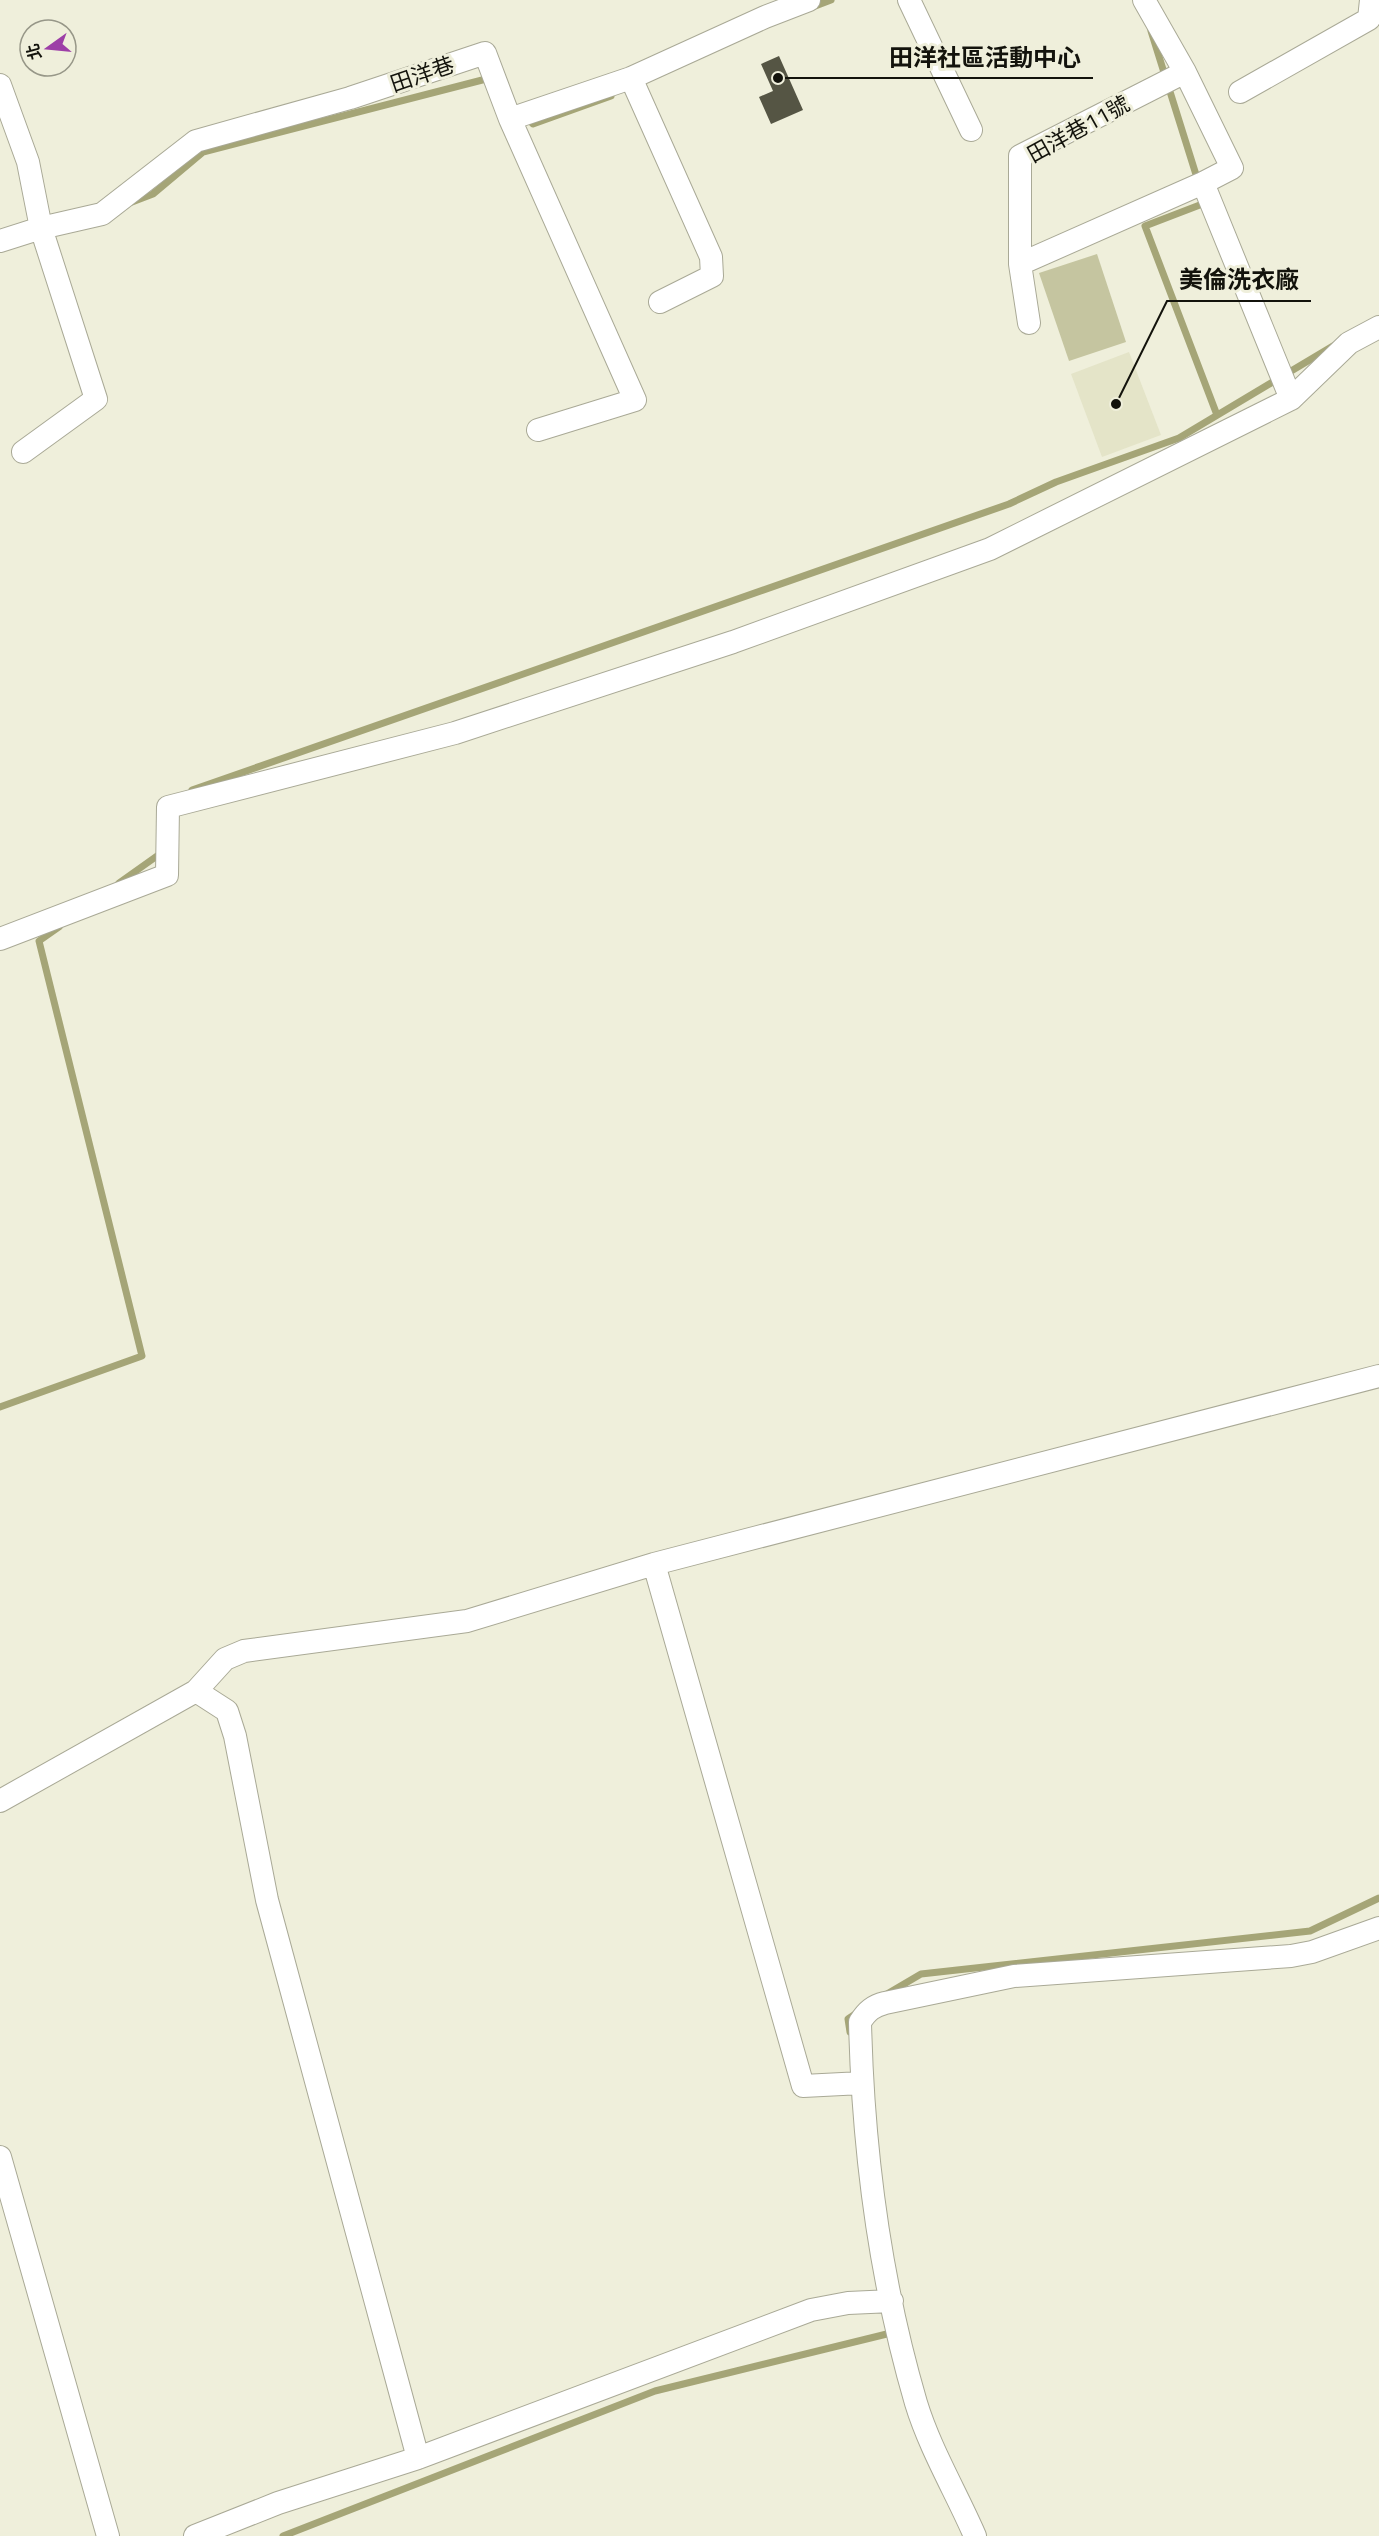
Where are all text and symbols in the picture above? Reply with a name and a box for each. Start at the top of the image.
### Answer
north arrow [18,18,78,78]
callout: 田洋社區活動中心 [877,36,1093,78]
text: 田洋社區活動中心 [889,39,1081,75]
text: 北 [20,41,47,63]
street label: 田洋巷 [385,47,459,101]
street label: 田洋巷11號 [1020,87,1136,171]
callout: 美倫洗衣廠 [1167,259,1311,301]
text: 美倫洗衣廠 [1179,261,1299,297]

